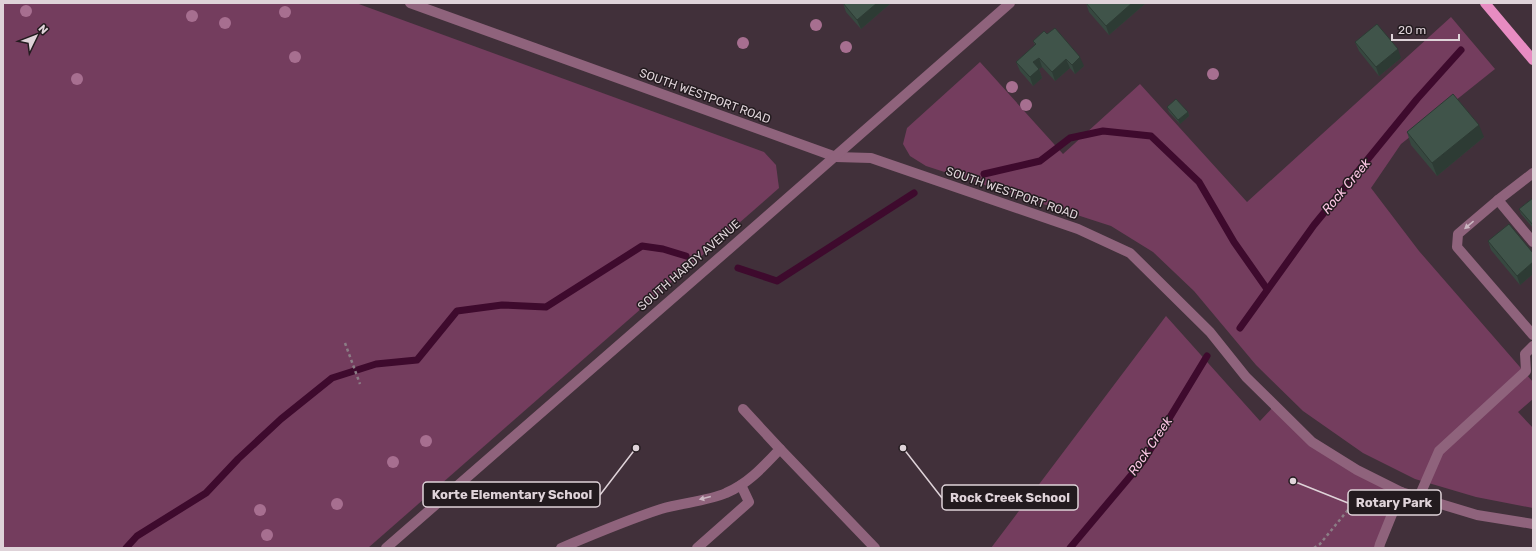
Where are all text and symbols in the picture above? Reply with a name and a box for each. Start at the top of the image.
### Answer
north arrow [16,16,56,56]
scale bar [1392,16,1459,42]
text: N [35,22,50,37]
text: 20 m [1398,23,1426,37]
street label: SOUTH WESTPORT ROAD [637,66,773,126]
water label: Rock Creek [1319,155,1374,217]
street label: SOUTH WESTPORT ROAD [944,164,1080,222]
street label: SOUTH HARDY AVENUE [635,217,743,313]
one-way arrow [1463,220,1474,229]
water label: Rock Creek [1125,414,1175,478]
callout: Korte Elementary School [423,482,600,507]
callout: Rock Creek School [942,485,1078,510]
text: Korte Elementary School [432,487,592,502]
text: Rock Creek School [950,490,1070,505]
callout: Rotary Park [1348,490,1441,515]
text: Rotary Park [1356,495,1433,510]
one-way arrow [699,496,711,502]

